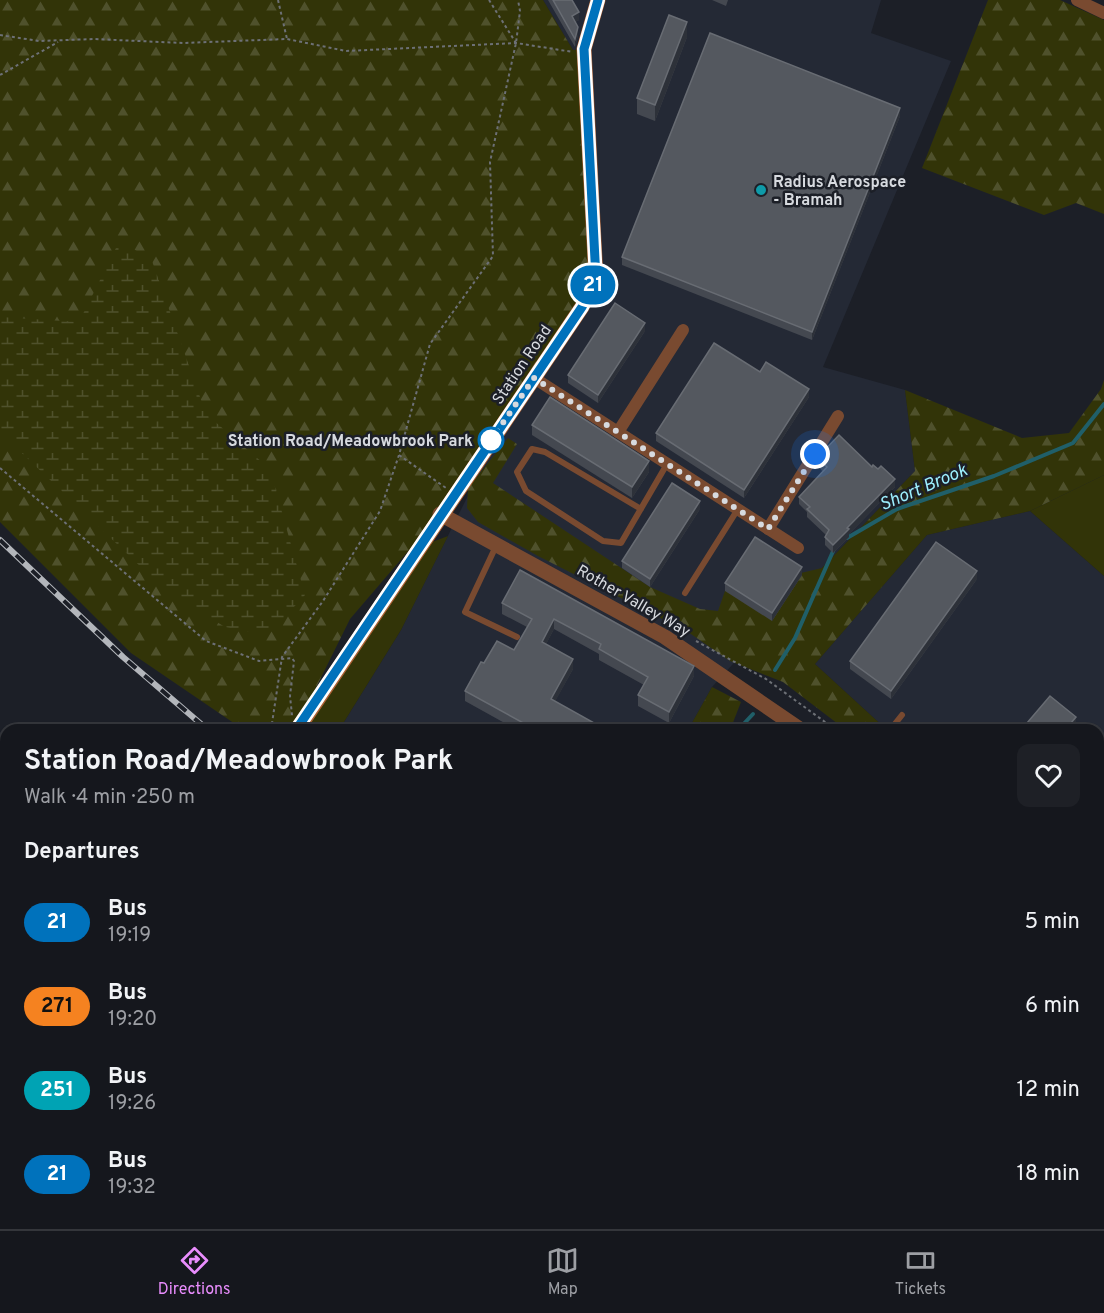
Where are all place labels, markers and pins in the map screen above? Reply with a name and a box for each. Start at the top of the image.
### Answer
place label: Radius Aerospace - Bramah [773,173,906,211]
marker: Radius Aerospace - Bramah [754,183,768,197]
marker: Station Road/Meadowbrook Park [478,427,504,453]
place label: Station Road/Meadowbrook Park [228,432,473,452]

